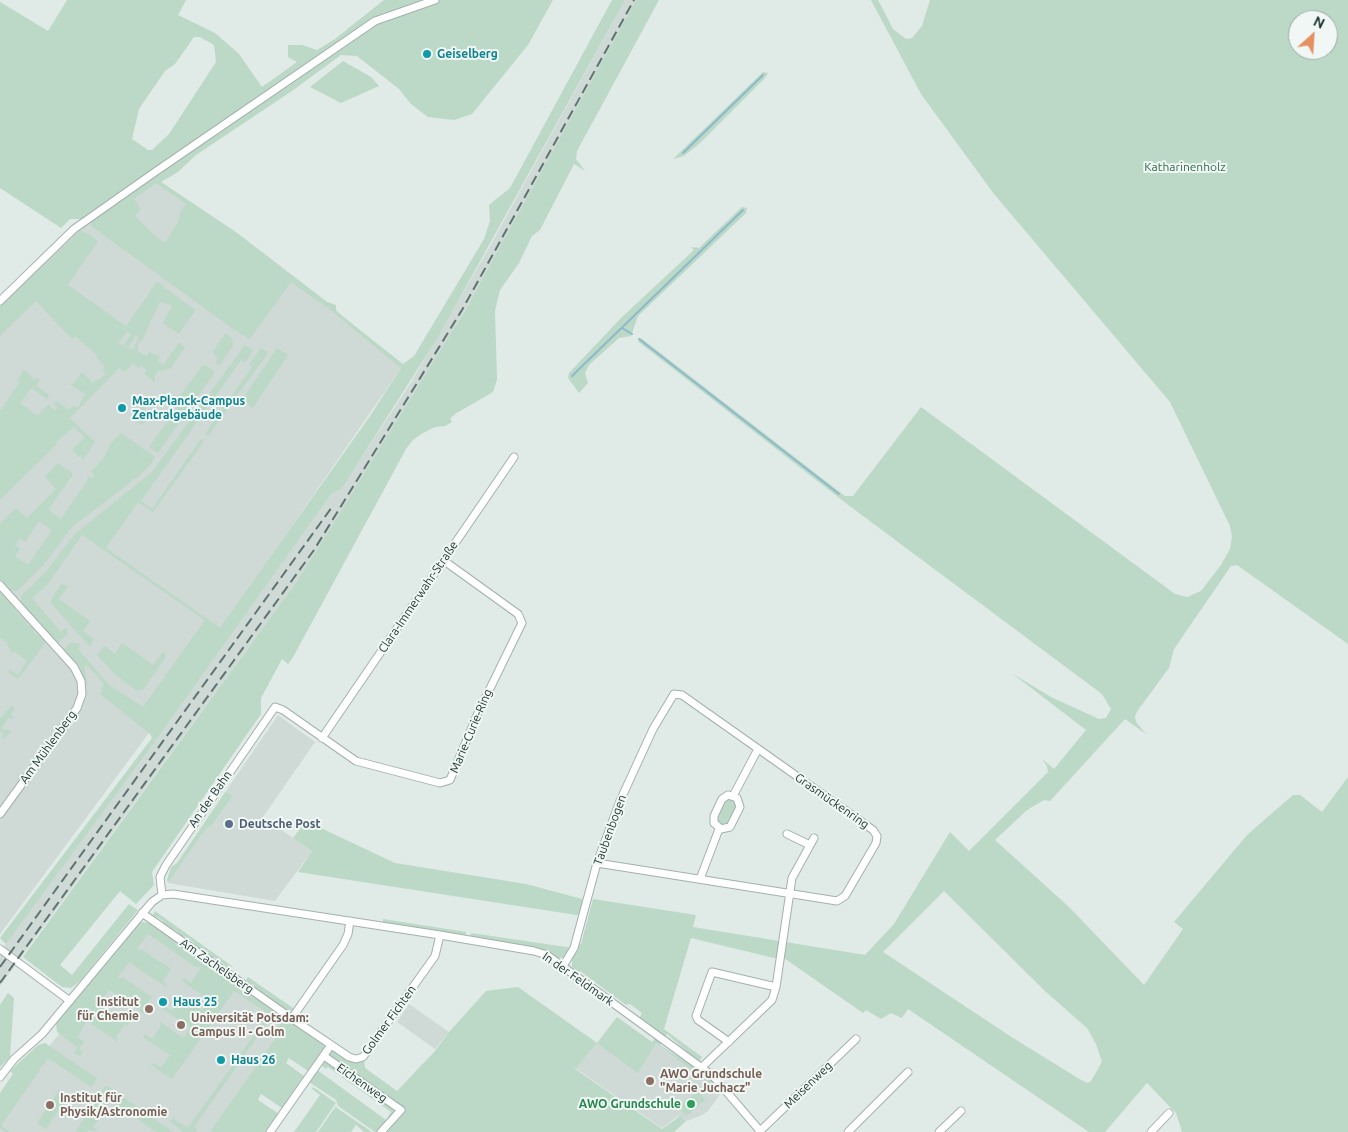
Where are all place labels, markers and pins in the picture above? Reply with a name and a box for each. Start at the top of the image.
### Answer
place label: Geiselberg [437,47,498,61]
marker: Geiselberg [421,48,433,60]
place label: Max-Planck-Campus Zentralgebäude [132,394,245,422]
marker: Max-Planck-Campus Zentralgebäude [116,402,128,414]
place label: Deutsche Post [239,817,321,831]
marker: Deutsche Post [223,818,235,830]
place label: Institut für Chemie [77,995,139,1023]
place label: Haus 25 [173,995,217,1009]
marker: Haus 25 [157,996,169,1008]
marker: Institut für Chemie [143,1003,155,1015]
place label: Universität Potsdam: Campus II - Golm [191,1011,309,1039]
marker: Universität Potsdam: Campus II - Golm [175,1019,187,1031]
place label: Haus 26 [231,1053,275,1067]
marker: Haus 26 [215,1054,227,1066]
place label: AWO Grundschule "Marie Juchacz" [660,1067,762,1095]
marker: AWO Grundschule "Marie Juchacz" [644,1075,656,1087]
place label: Institut für Physik/Astronomie [60,1091,167,1119]
place label: AWO Grundschule [579,1097,681,1111]
marker: AWO Grundschule [685,1098,697,1110]
marker: Institut für Physik/Astronomie [44,1099,56,1111]

